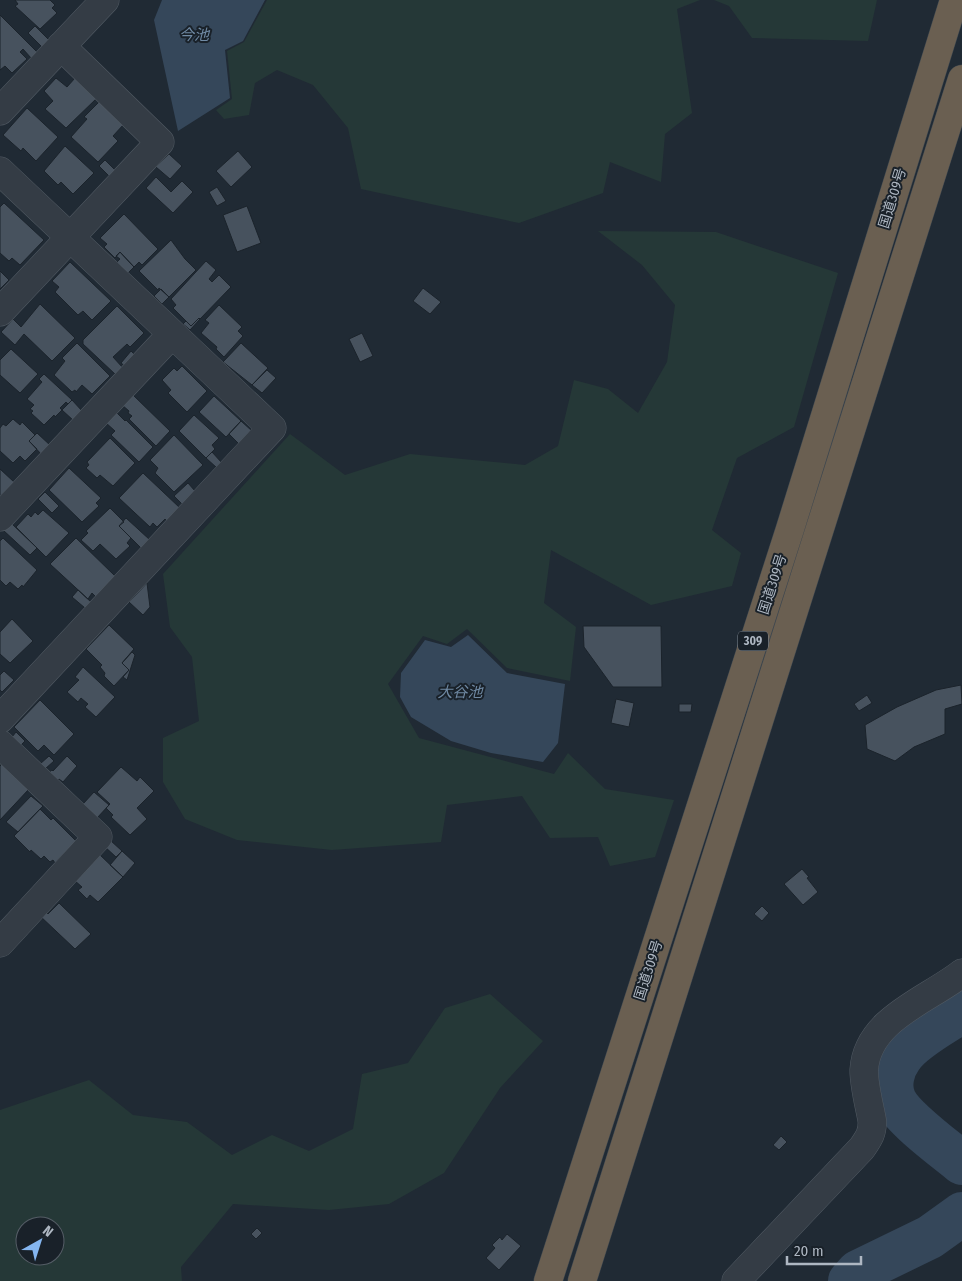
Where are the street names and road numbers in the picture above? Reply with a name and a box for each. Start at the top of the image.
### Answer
street label: 国道309号 [875,166,910,230]
street label: 国道309号 [755,552,790,616]
road number: 309 [738,631,768,650]
street label: 国道309号 [631,938,666,1002]

